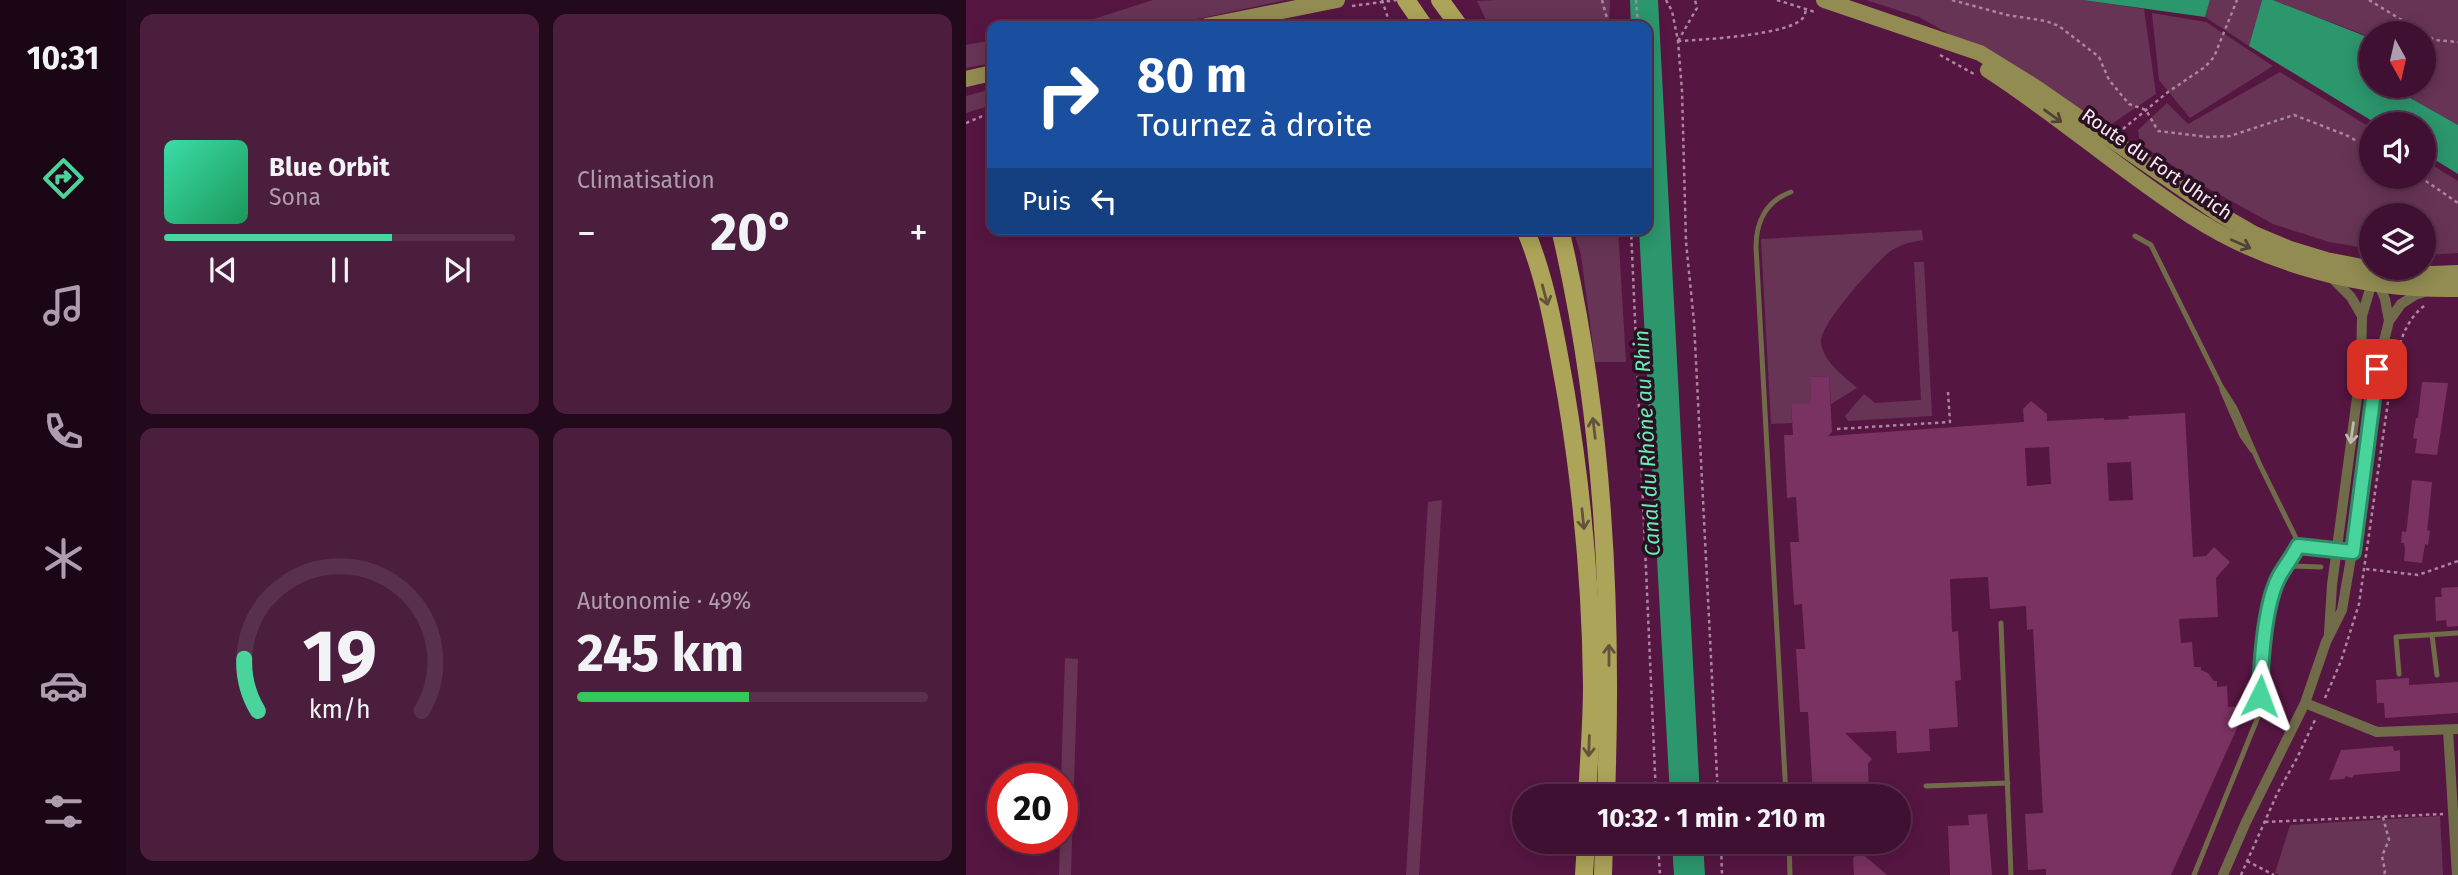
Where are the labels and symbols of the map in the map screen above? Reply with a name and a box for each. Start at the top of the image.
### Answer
north arrow [2359,21,2436,98]
street label: Route du Fort Uhrich [2077,103,2237,225]
one-way arrow [2043,109,2062,124]
one-way arrow [2230,238,2251,251]
one-way arrow [1539,283,1552,305]
water label: Canal du Rhône au Rhin [1628,329,1666,557]
pin [2347,339,2407,399]
one-way arrow [1587,417,1600,440]
one-way arrow [2346,421,2359,444]
one-way arrow [1577,507,1590,529]
one-way arrow [1602,643,1616,666]
position arrow [2223,659,2297,733]
one-way arrow [1583,734,1596,757]
speed limit sign: 20 [987,763,1078,854]

